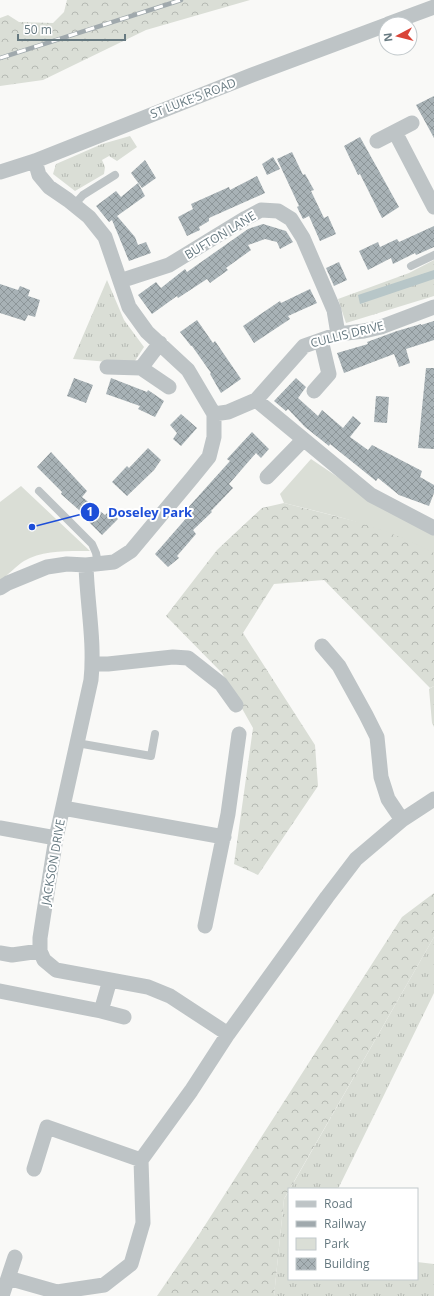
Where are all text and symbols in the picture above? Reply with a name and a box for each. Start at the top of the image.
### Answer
scale bar [18,16,125,42]
north arrow [378,16,418,56]
text: 50 m [24,21,52,38]
text: N [380,32,396,43]
street label: ST LUKE'S ROAD [148,74,238,122]
street label: BUFTON LANE [181,207,259,263]
street label: CULLIS DRIVE [308,317,386,351]
callout: Doseley Park [80,500,200,525]
text: 1 [87,503,93,520]
text: Doseley Park [108,503,193,521]
street label: JACKSON DRIVE [37,818,69,907]
legend [288,1188,418,1280]
text: Road [324,1195,353,1212]
text: Railway [324,1215,367,1232]
text: Park [324,1235,350,1252]
text: Building [324,1255,370,1272]

